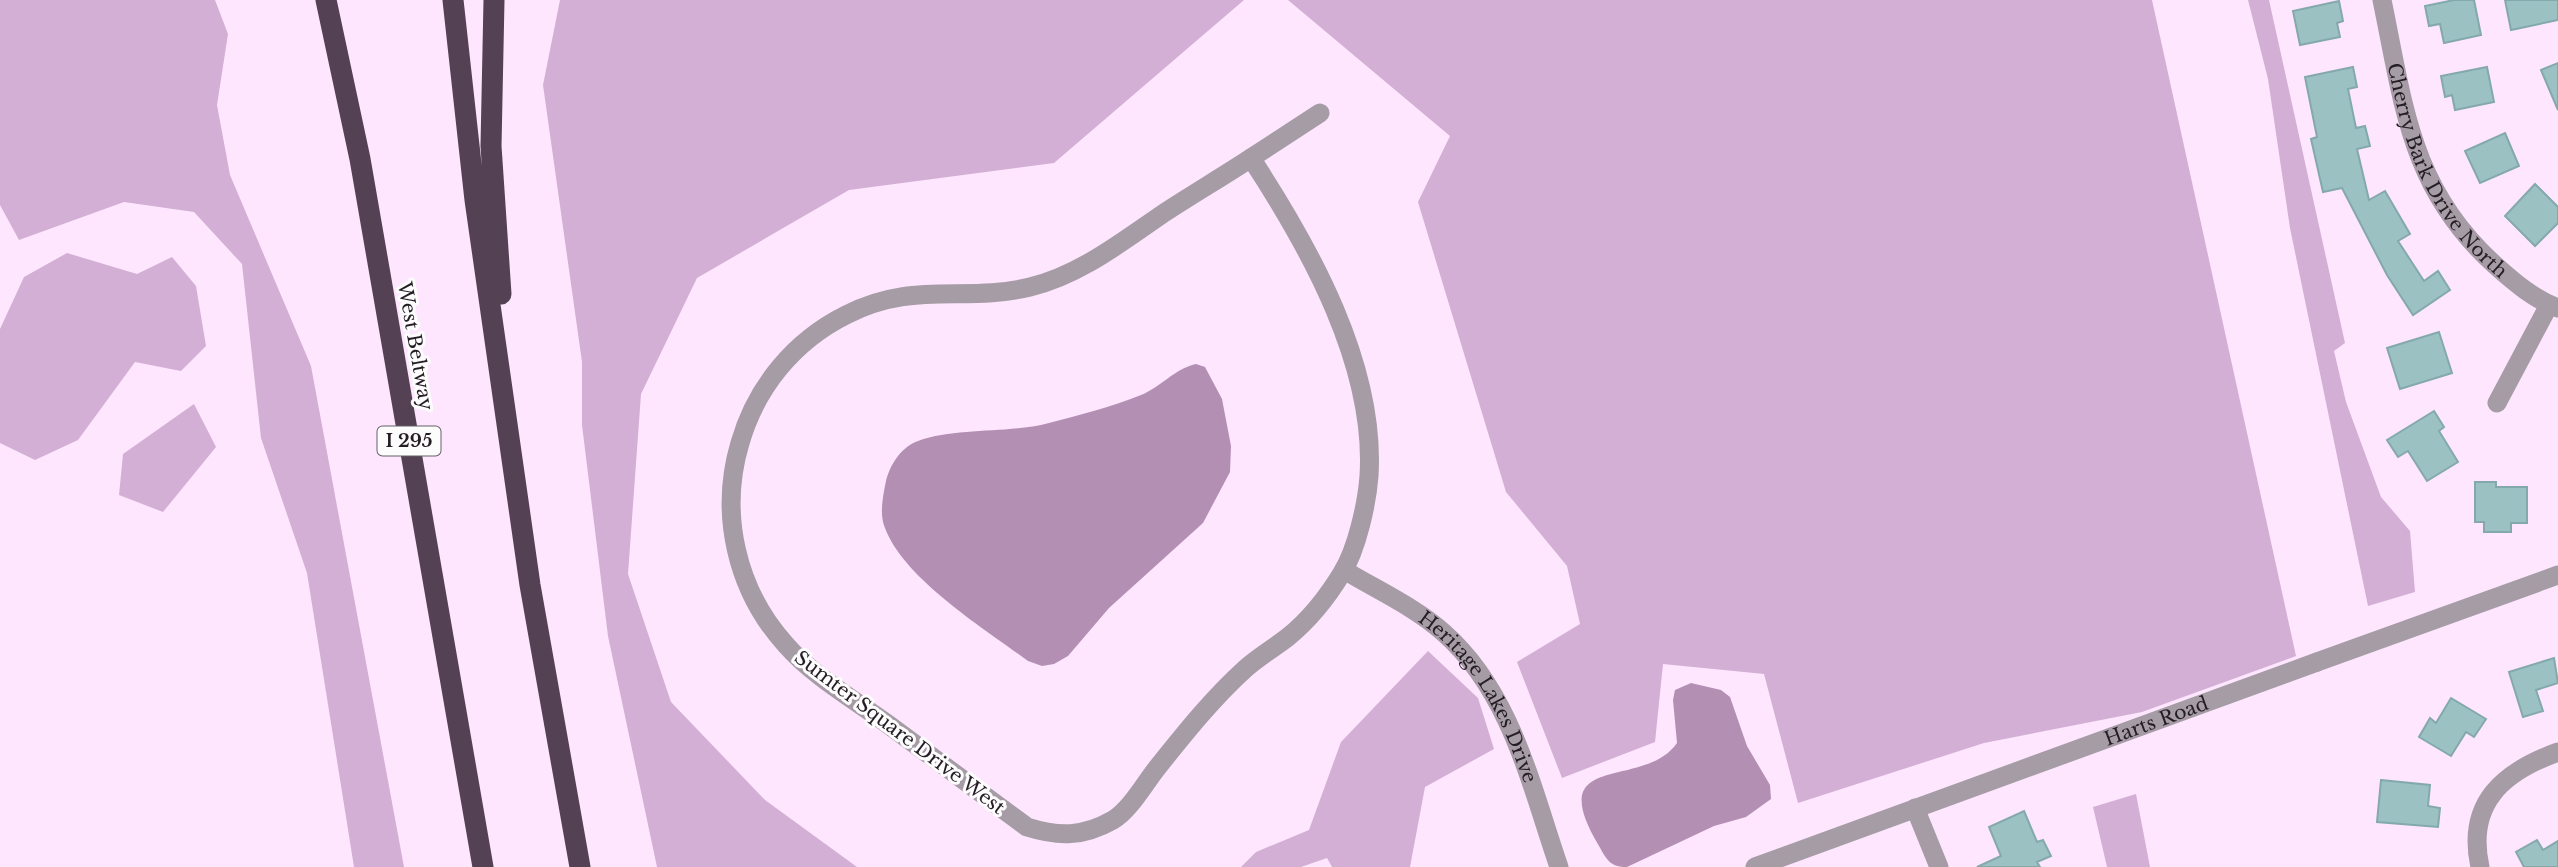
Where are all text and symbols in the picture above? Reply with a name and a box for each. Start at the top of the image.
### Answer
street label: Cherry Bark Drive North [2383,61,2512,283]
street label: West Beltway [393,279,438,412]
road number: I 295 [378,426,440,456]
street label: Heritage Lakes Drive [1414,606,1541,786]
street label: Sumter Square Drive West [790,646,1010,819]
street label: Harts Road [2101,692,2212,751]

